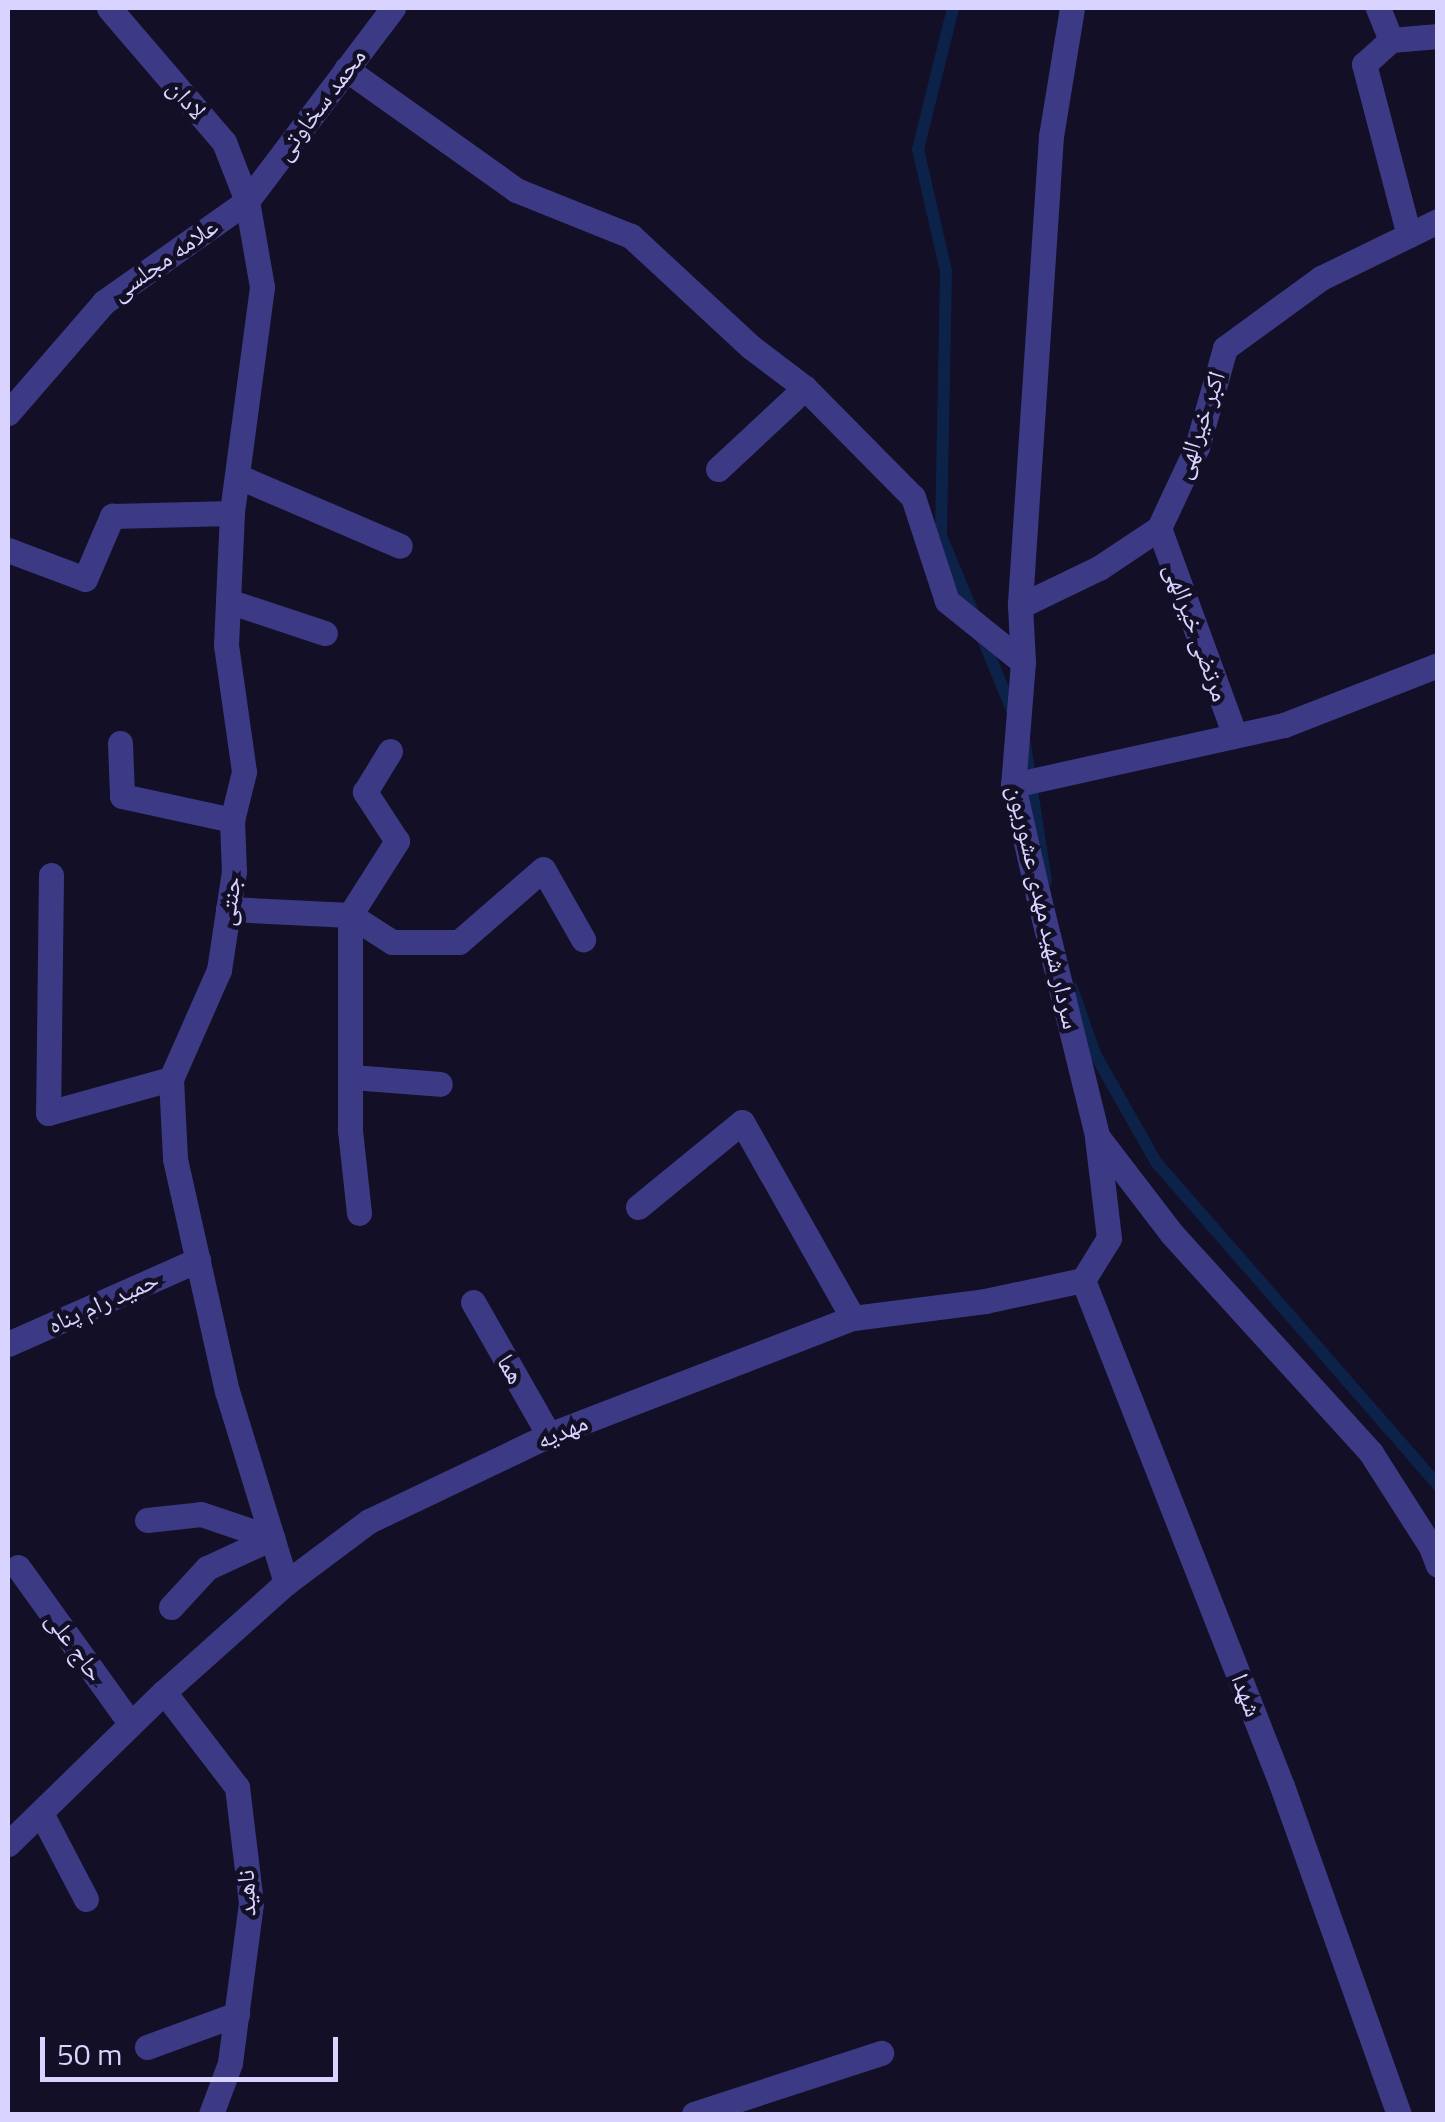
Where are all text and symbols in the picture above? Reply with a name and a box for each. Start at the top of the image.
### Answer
street label: محمد سخاوتی [268,42,372,166]
street label: لادان [161,73,213,125]
street label: علامه مجلسی [105,211,223,307]
street label: اکبر خیرالهی [1167,367,1231,483]
street label: مرتضی خیرالهی [1158,559,1236,705]
street label: سردار شهید مهدی عشوریون [1001,782,1087,1032]
street label: جنتی [211,874,247,928]
street label: حمید رام پناه [43,1264,163,1340]
street label: هما [491,1349,531,1389]
street label: مهدیه [532,1407,592,1455]
street label: حاج علی [39,1605,111,1687]
street label: شهدا [1225,1669,1269,1721]
street label: ناهید [230,1869,262,1917]
scale bar [45,2017,342,2079]
text: 50 m [57,2031,122,2077]

